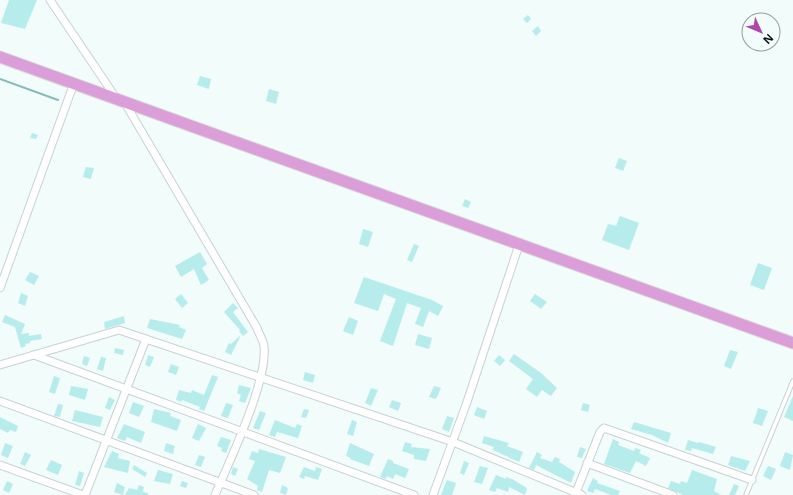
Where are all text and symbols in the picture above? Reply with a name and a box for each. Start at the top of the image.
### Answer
north arrow [741,12,781,52]
text: N [760,31,777,48]

